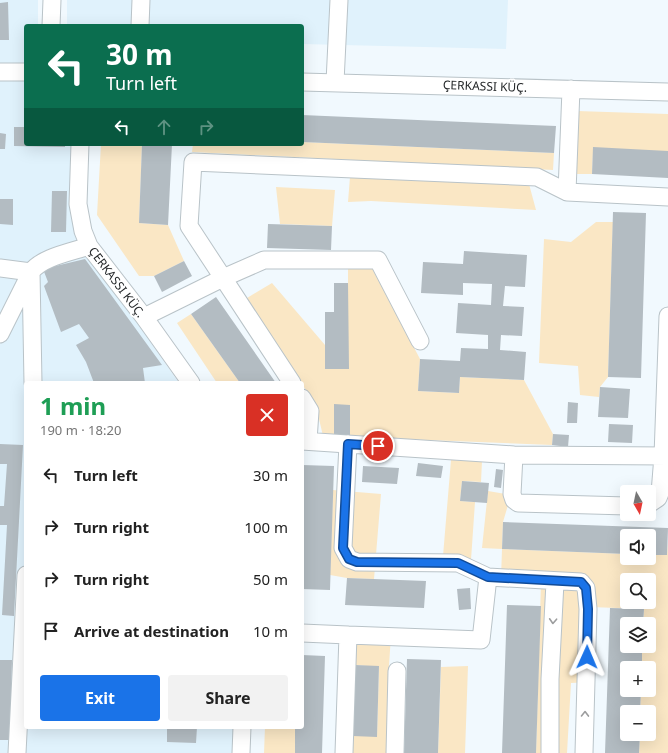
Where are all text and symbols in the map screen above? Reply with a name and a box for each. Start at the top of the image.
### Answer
text: 30 m [106,35,173,73]
icon: left [40,40,92,92]
text: Turn left [106,71,177,95]
street label: ÇERKASSI KÜÇ. [443,76,527,96]
icon: left [111,116,133,138]
icon: ahead [153,116,175,138]
icon: right [195,116,217,138]
street label: ÇERKASSI KÜÇ. [85,243,149,321]
text: 1 min [40,389,106,422]
button: close [246,394,288,436]
text: 190 m · 18:20 [40,421,121,439]
pin [361,429,395,463]
icon: arrive [367,435,389,457]
icon: left [40,464,62,486]
text: Turn left [74,465,138,485]
text: 30 m [253,465,288,485]
north arrow [620,485,656,521]
map controls [620,485,656,741]
icon: right [40,516,62,538]
text: Turn right [74,517,149,537]
text: 100 m [244,517,288,537]
button: sound [620,529,656,565]
icon: right [40,568,62,590]
text: Turn right [74,569,149,589]
text: 50 m [253,569,288,589]
button: search [620,573,656,609]
button: layers [620,617,656,653]
one-way arrow [549,618,558,624]
icon: arrive [40,620,62,642]
text: Arrive at destination [74,621,229,641]
text: 10 m [253,621,288,641]
position arrow [566,636,608,678]
button: + [620,661,656,697]
button: Exit [40,675,160,721]
button: Share [168,675,288,721]
button: − [620,705,656,741]
one-way arrow [581,711,590,717]

